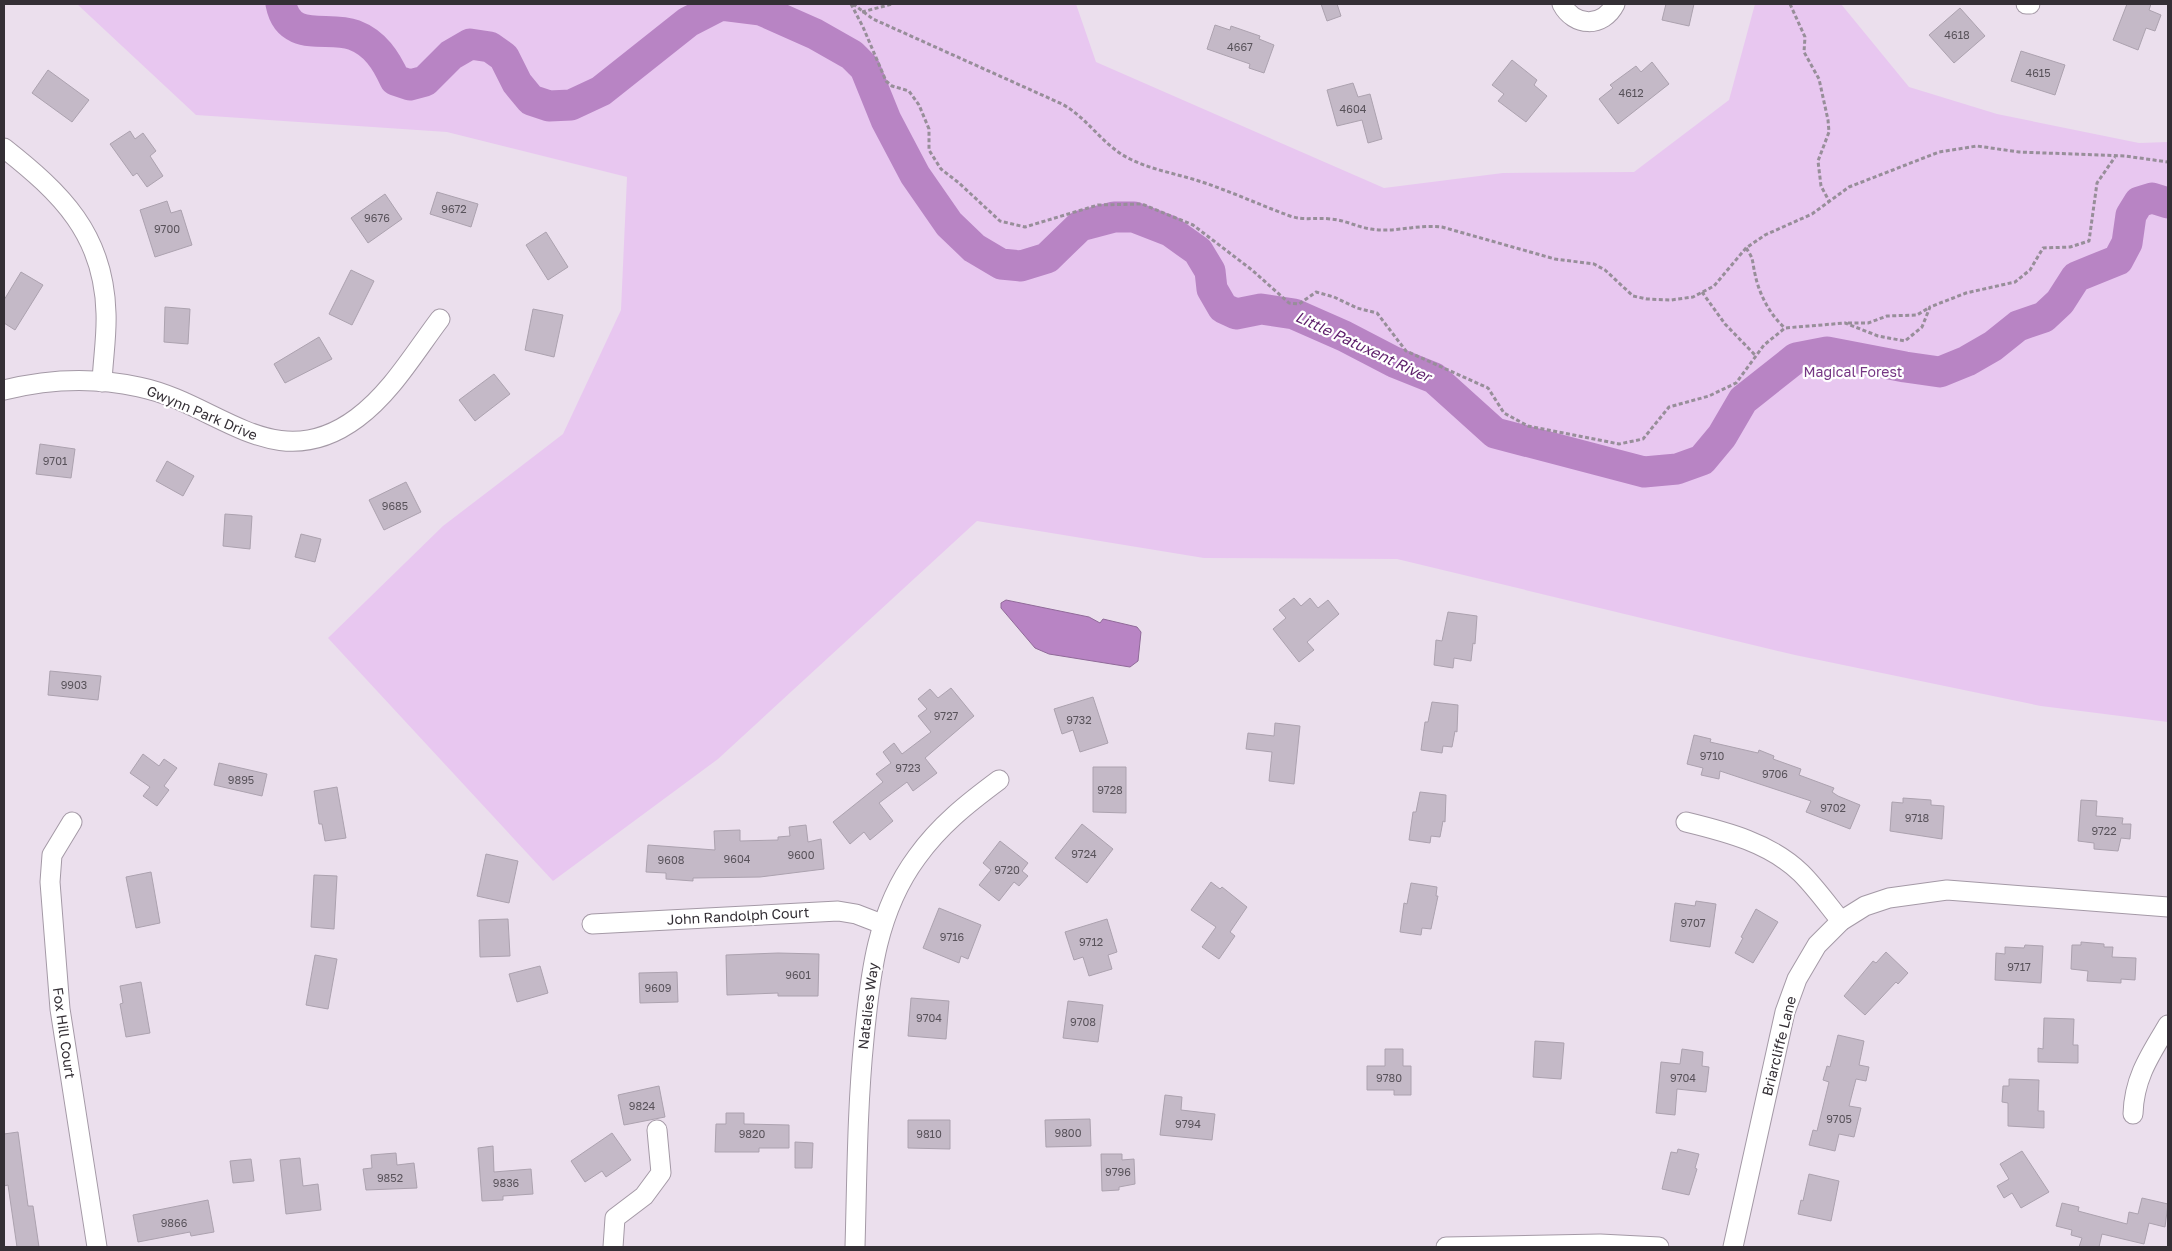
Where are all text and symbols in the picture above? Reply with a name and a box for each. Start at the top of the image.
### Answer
house number: 4618 [1944,28,1970,41]
house number: 4667 [1227,40,1253,53]
house number: 4615 [2025,66,2051,79]
house number: 4612 [1618,86,1644,99]
house number: 4604 [1340,102,1367,115]
house number: 9672 [441,202,467,215]
house number: 9676 [364,211,390,224]
house number: 9700 [154,222,180,235]
water label: Little Patuxent River [1293,307,1436,386]
park label: Magical Forest [1804,363,1902,380]
street label: Gwynn Park Drive [144,382,260,444]
house number: 9701 [43,454,67,467]
house number: 9685 [382,499,408,512]
house number: 9903 [61,678,87,691]
house number: 9727 [934,709,959,722]
house number: 9732 [1066,713,1092,726]
house number: 9710 [1700,749,1724,762]
house number: 9723 [895,761,921,774]
house number: 9706 [1762,767,1788,780]
house number: 9895 [228,773,254,786]
house number: 9728 [1097,783,1123,796]
house number: 9702 [1820,801,1846,814]
house number: 9718 [1905,811,1930,824]
house number: 9722 [2091,824,2117,837]
house number: 9724 [1071,847,1097,860]
house number: 9600 [788,848,815,861]
house number: 9604 [724,852,751,865]
house number: 9608 [658,853,685,866]
house number: 9720 [994,863,1020,876]
street label: John Randolph Court [666,903,810,928]
house number: 9707 [1680,916,1706,929]
house number: 9716 [940,930,965,943]
house number: 9712 [1079,935,1103,948]
house number: 9717 [2007,960,2031,973]
street label: Natalies Way [854,961,881,1050]
house number: 9601 [785,968,811,981]
house number: 9609 [645,981,671,994]
street label: Fox Hill Court [50,986,79,1080]
street label: Briarcliffe Lane [1758,994,1799,1098]
house number: 9704 [916,1011,942,1024]
house number: 9708 [1070,1015,1096,1028]
house number: 9780 [1376,1071,1402,1084]
house number: 9704 [1670,1071,1696,1084]
house number: 9824 [629,1099,656,1112]
house number: 9705 [1826,1112,1852,1125]
house number: 9794 [1175,1117,1201,1130]
house number: 9800 [1054,1126,1082,1139]
house number: 9820 [739,1127,765,1140]
house number: 9810 [916,1127,942,1140]
house number: 9796 [1105,1165,1131,1178]
house number: 9852 [377,1171,403,1184]
house number: 9836 [493,1176,520,1189]
house number: 9866 [161,1216,188,1229]

